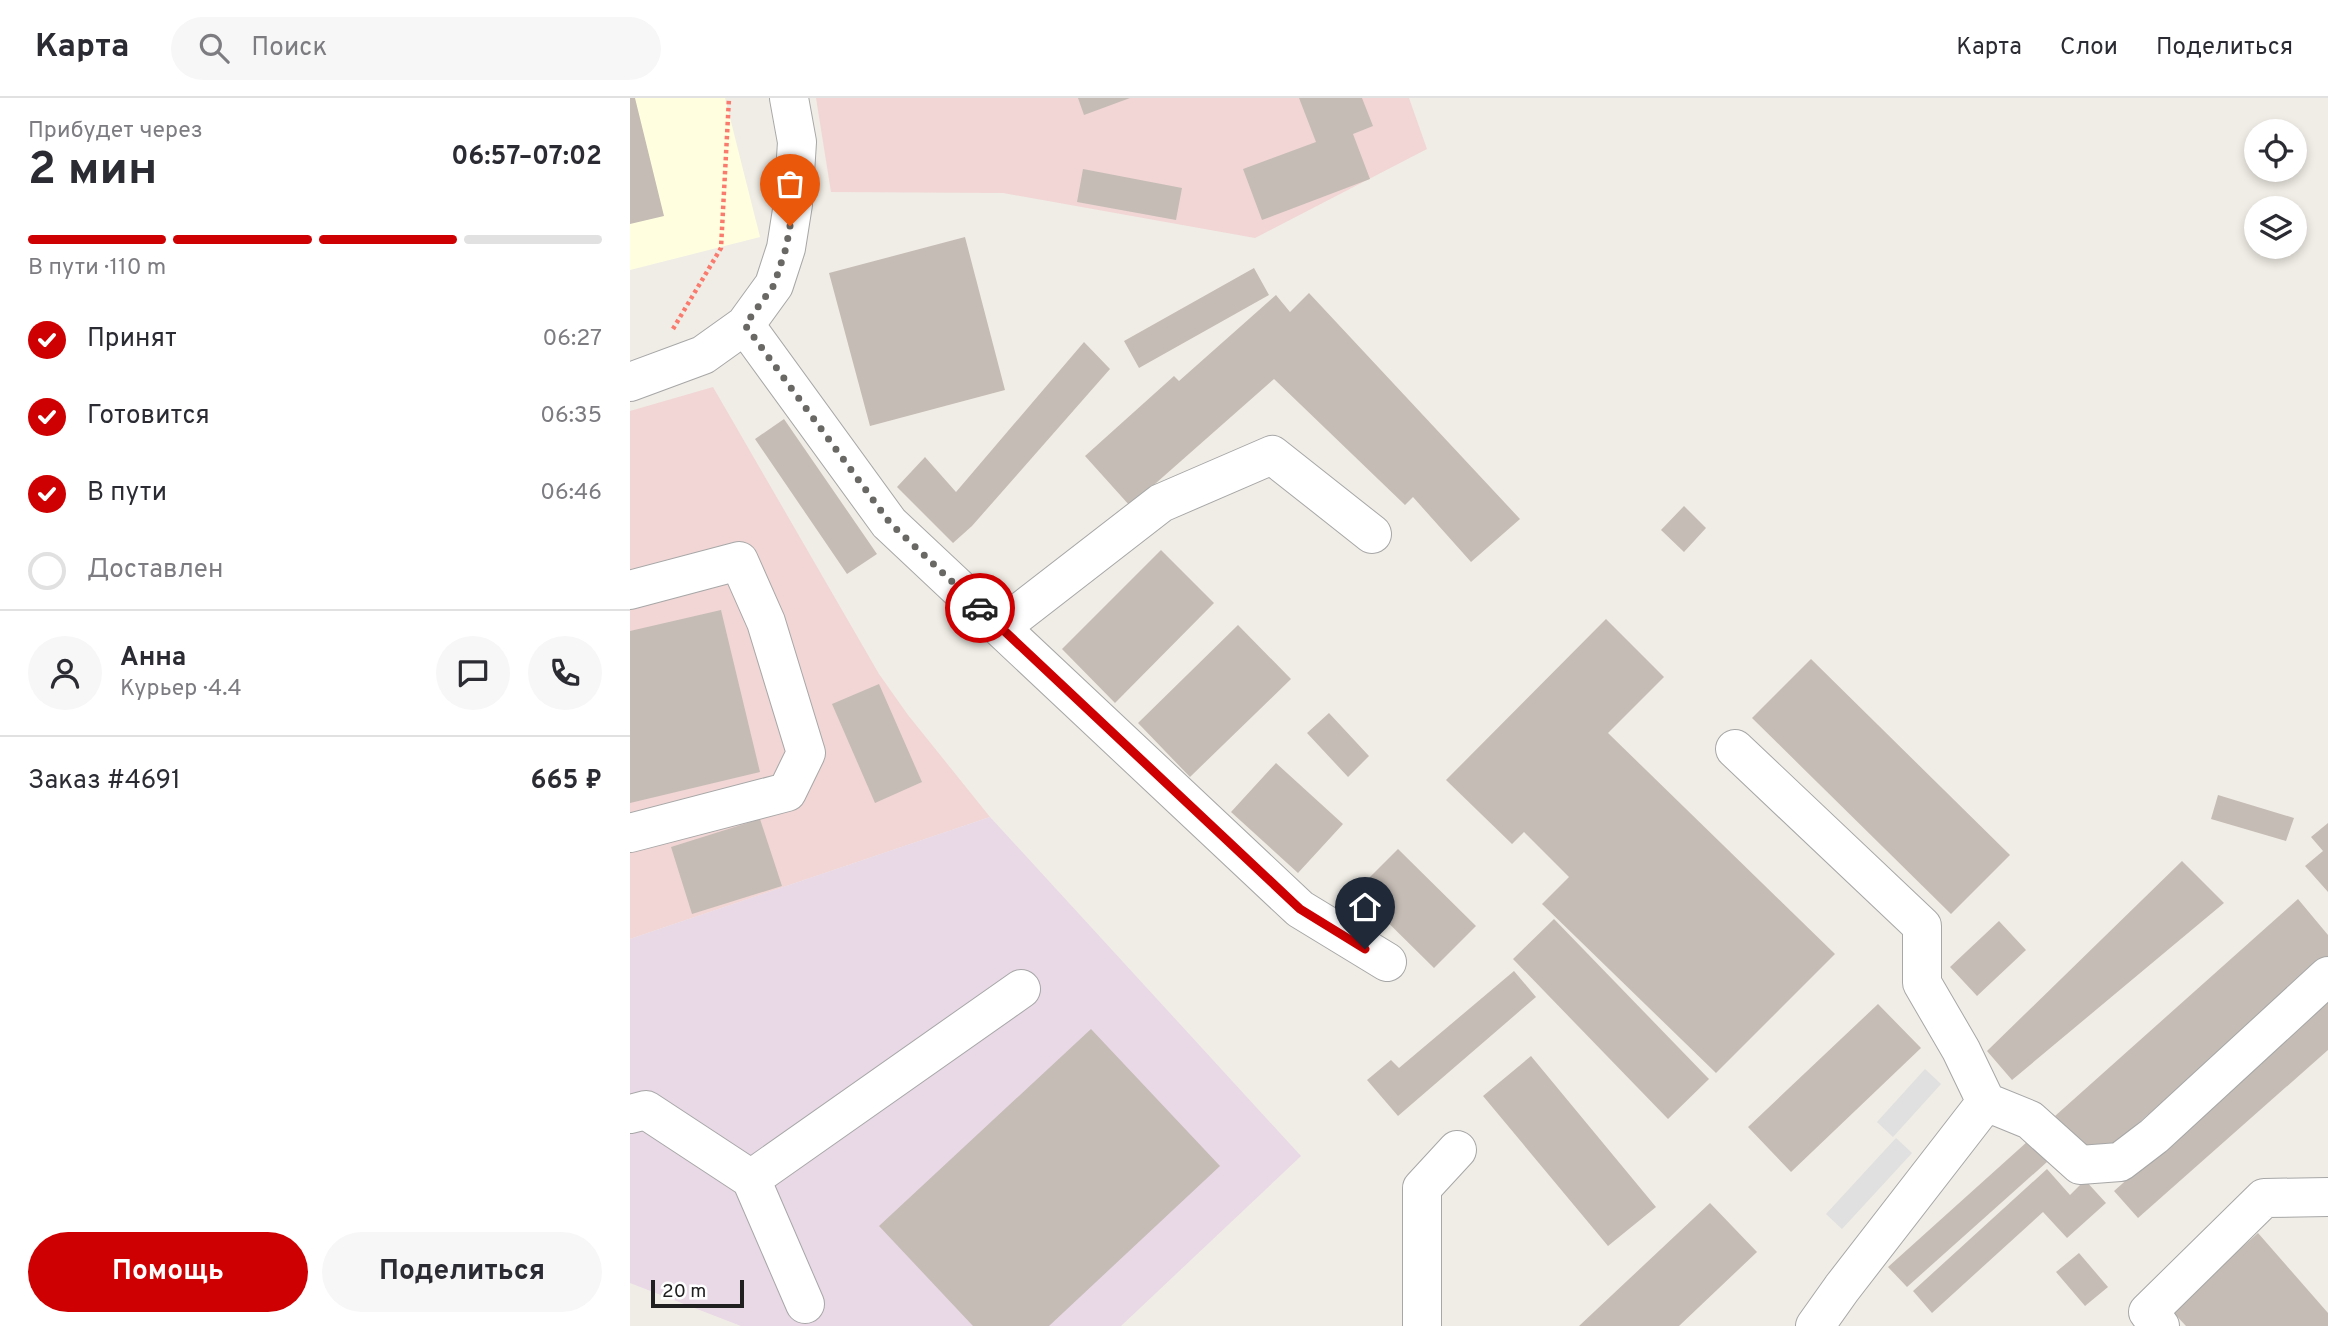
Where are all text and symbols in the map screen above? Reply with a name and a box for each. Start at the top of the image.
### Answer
search box [171,17,661,80]
text: Карта [35,27,129,69]
icon: search [195,29,233,67]
text: Поиск [251,32,327,65]
text: Карта [1956,33,2022,63]
text: Слои [2060,33,2118,63]
text: Поделиться [2156,33,2293,63]
text: Прибудет через [28,117,203,146]
map controls [2244,119,2307,259]
button: locate [2244,119,2307,182]
text: 06:57–07:02 [451,141,602,174]
text: 2 мин [28,142,157,201]
pin [760,154,820,226]
icon: bag [771,165,809,203]
button: layers [2244,196,2307,259]
text: В пути · 110 m [28,254,166,283]
icon: check [28,321,66,359]
text: Принят [87,323,177,356]
text: 06:27 [542,325,602,354]
icon: check [28,398,66,436]
text: Готовится [87,400,210,433]
text: 06:35 [540,402,602,431]
icon: check [28,475,66,513]
text: В пути [87,477,167,510]
text: 06:46 [540,479,602,508]
text: Доставлен [87,554,223,587]
courier [945,573,1015,643]
icon: car [961,589,999,627]
button: person [28,636,102,710]
button: chat [436,636,510,710]
button: phone [528,636,602,710]
text: Анна [120,642,186,675]
text: Курьер · 4.4 [120,675,242,704]
text: Заказ #4691 [28,765,181,798]
text: 665 ₽ [531,765,602,798]
pin [1335,877,1395,949]
icon: home [1346,888,1384,926]
button: Помощь [28,1232,308,1312]
button: Поделиться [322,1232,602,1312]
scale bar [651,1277,744,1309]
text: 20 m [662,1280,706,1304]

